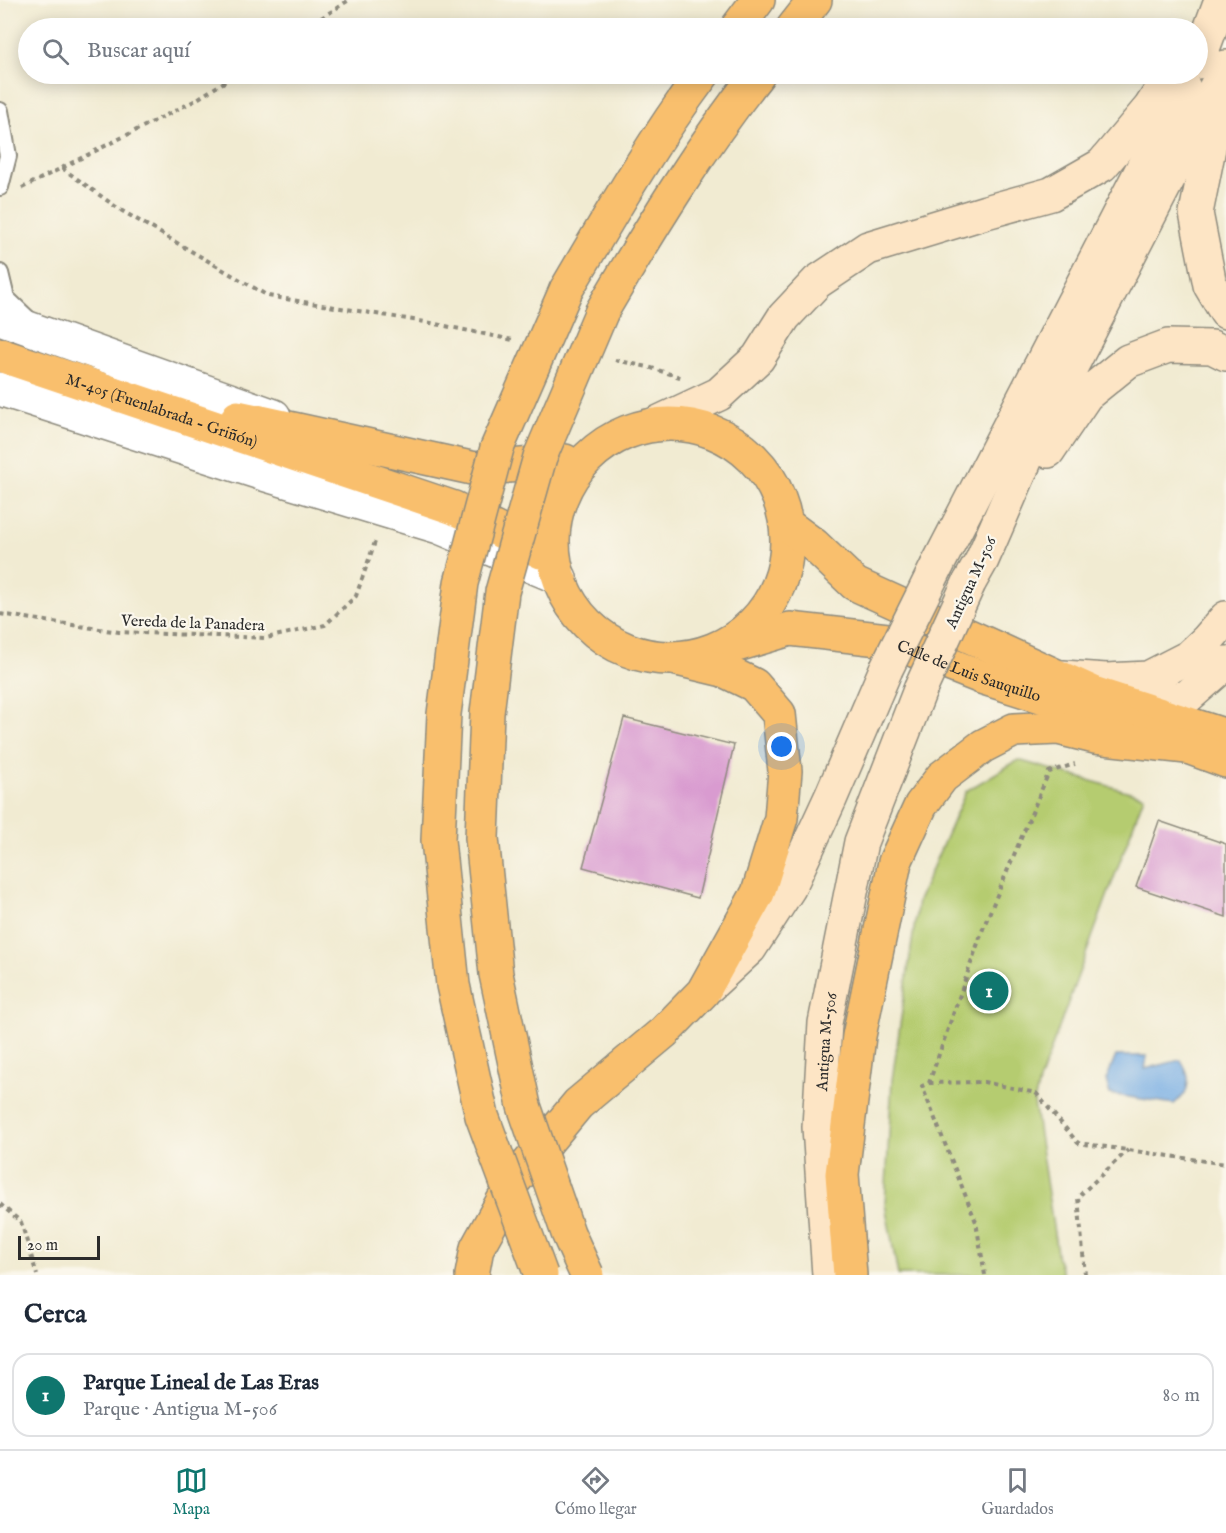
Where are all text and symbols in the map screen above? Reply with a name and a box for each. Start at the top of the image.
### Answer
search box [18,18,1208,84]
icon: search [39,35,72,68]
text: Buscar aquí [87,37,190,65]
street label: M-405 (Fuenlabrada - Griñón) [63,370,260,453]
street label: Antigua M-506 [941,533,1002,633]
street label: Vereda de la Panadera [120,611,265,636]
street label: Calle de Luis Sauquillo [894,637,1043,707]
your location [767,732,796,761]
pin: 1 [970,968,1008,1014]
street label: Antigua M-506 [813,991,843,1093]
scale bar [18,1233,100,1260]
text: 20 m [27,1236,58,1256]
text: Cerca [24,1298,86,1331]
text: Parque Lineal de Las Eras [83,1369,319,1397]
text: 1 [42,1383,49,1408]
text: 80 m [1163,1383,1200,1408]
text: Parque · Antigua M-506 [83,1397,277,1422]
tab: Mapa [172,1464,210,1520]
tab: Cómo llegar [555,1464,637,1520]
tab: Guardados [982,1464,1054,1520]

